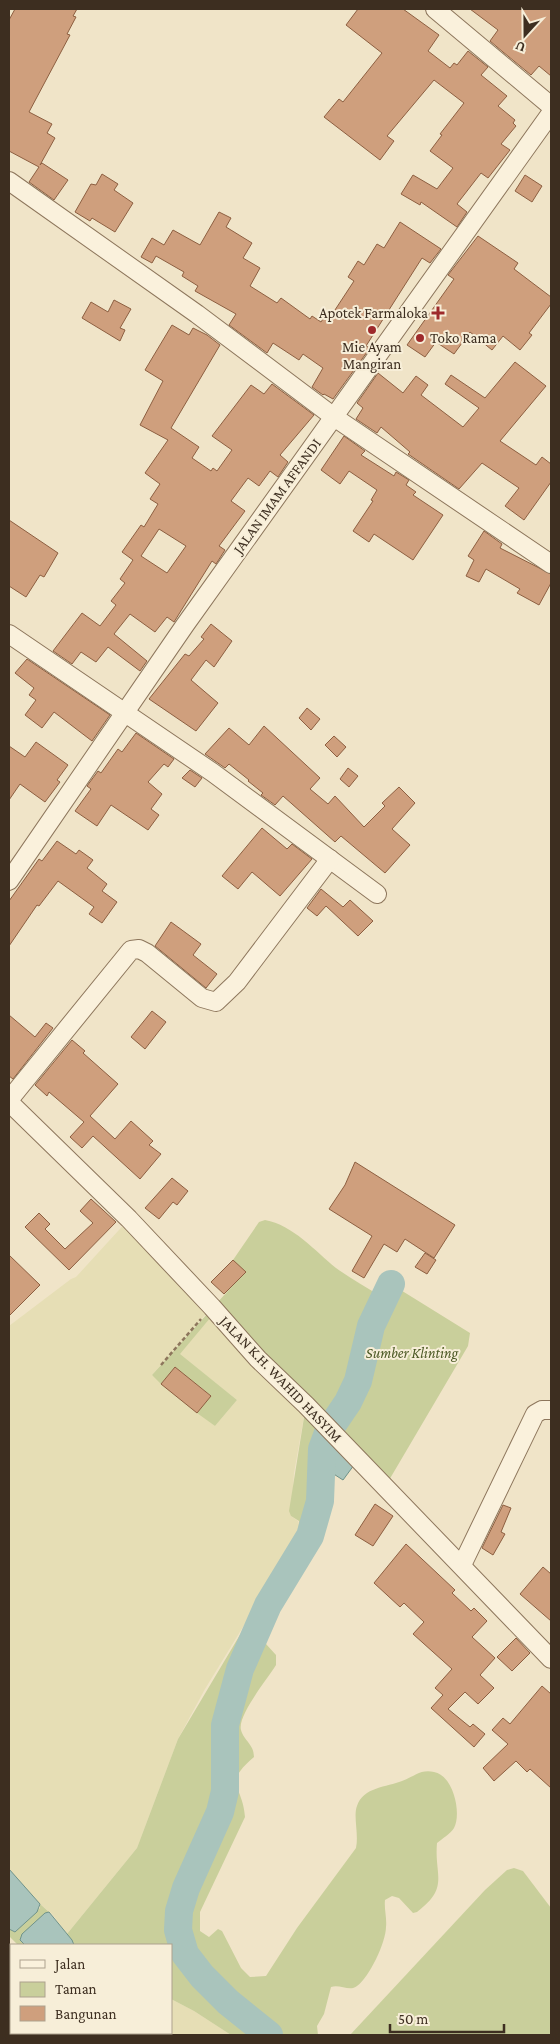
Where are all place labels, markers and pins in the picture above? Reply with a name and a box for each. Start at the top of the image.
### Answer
place label: Apotek Farmaloka [319,305,428,322]
marker: Apotek Farmaloka [432,307,444,319]
marker: Mie Ayam Mangiran [366,324,378,336]
place label: Toko Rama [430,330,497,346]
marker: Toko Rama [414,332,426,344]
place label: Mie Ayam Mangiran [342,339,402,373]

